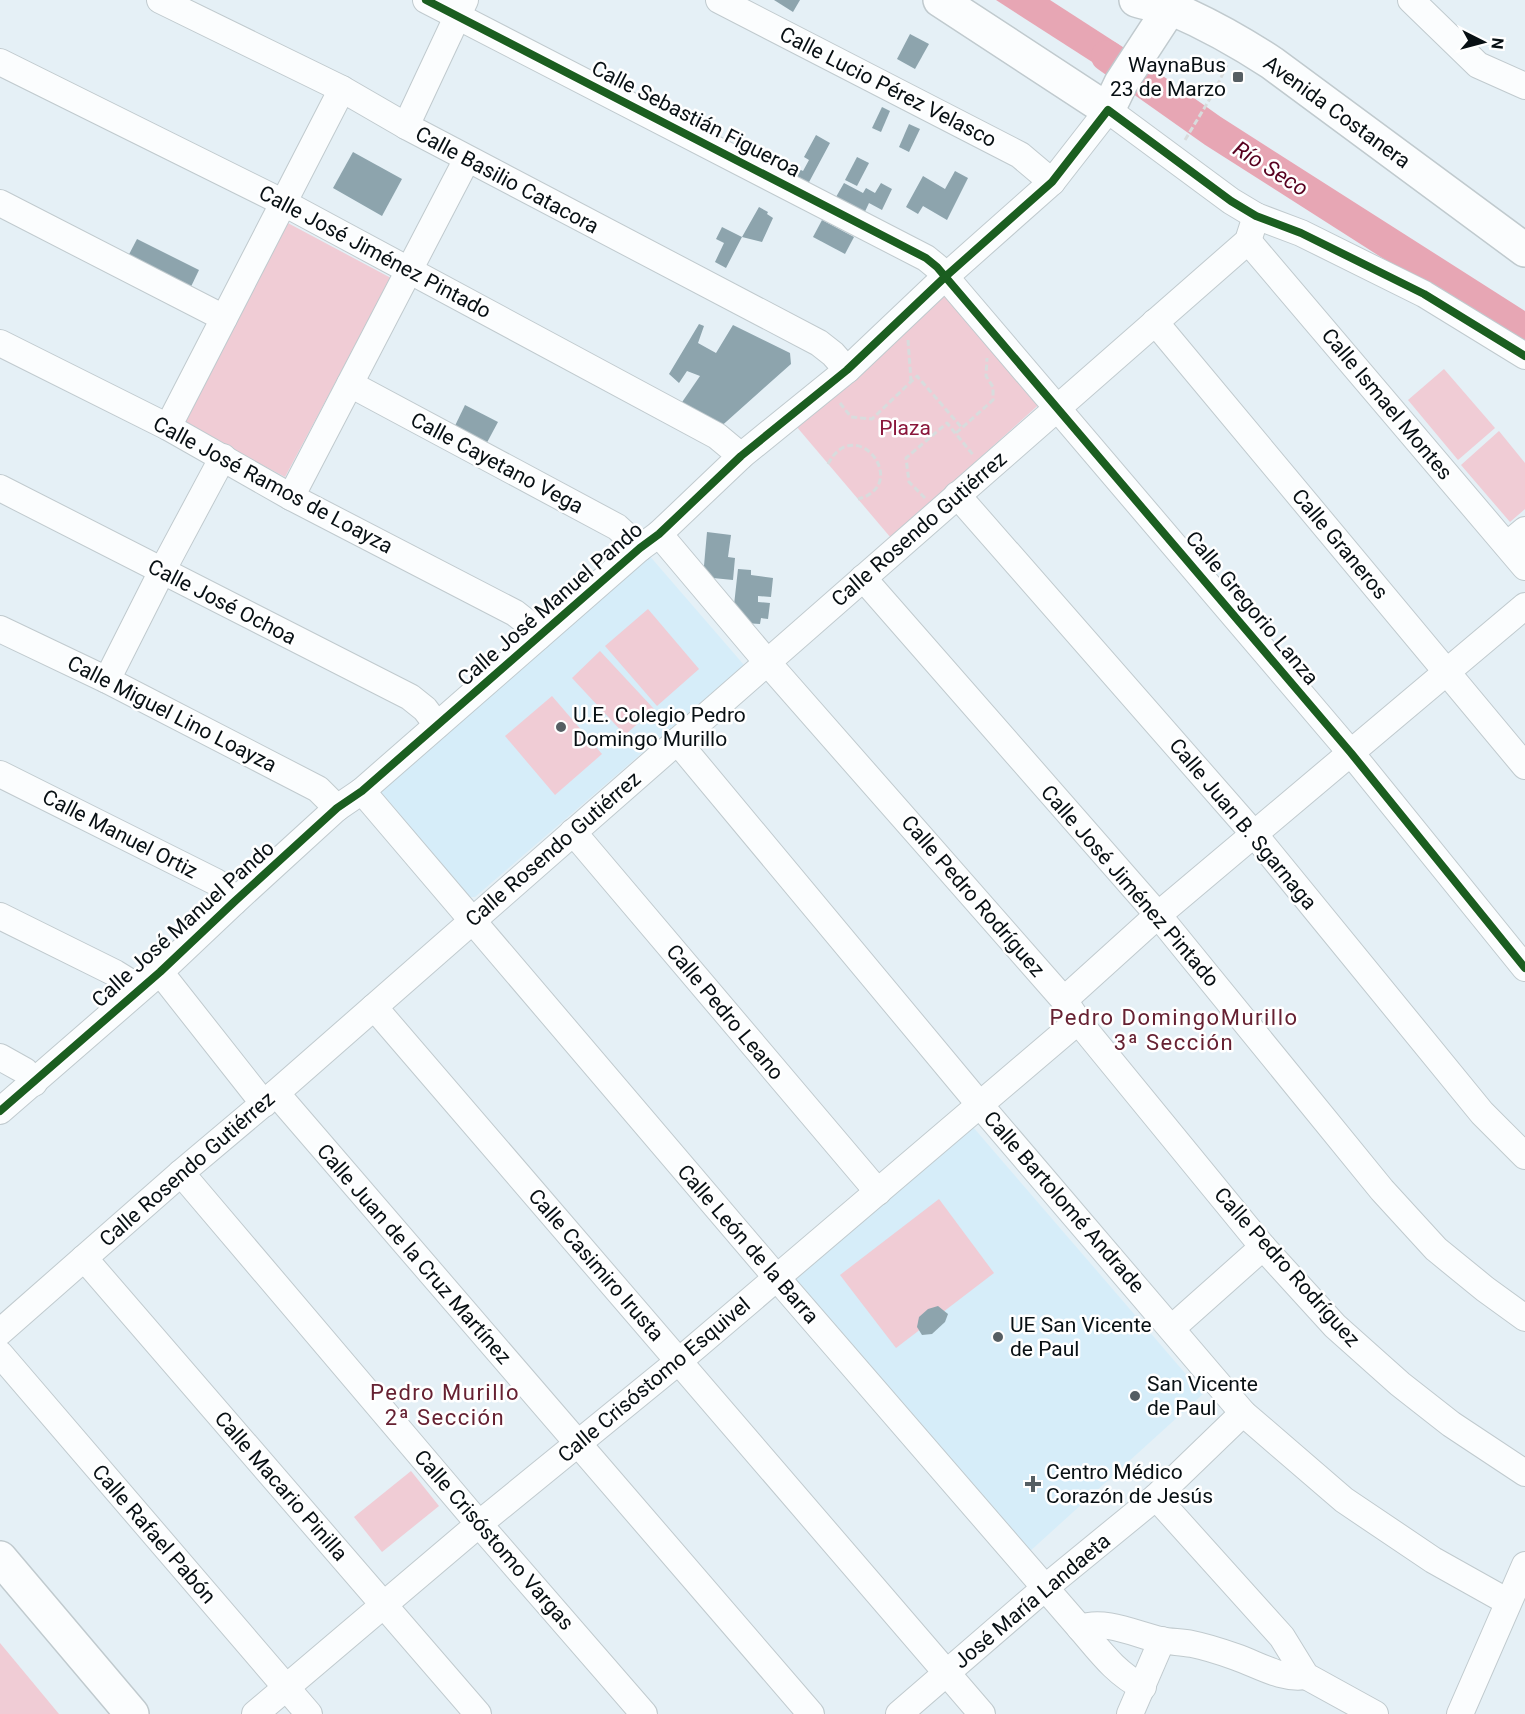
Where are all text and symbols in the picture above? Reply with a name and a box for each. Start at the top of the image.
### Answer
north arrow [1453,12,1513,72]
street label: Calle Lucio Pérez Velasco [776,22,1000,152]
text: N [1487,37,1507,50]
street label: Avenida Costanera [1259,51,1415,173]
place label: WaynaBus 23 de Marzo [1110,53,1226,101]
street label: Calle Sebastián Figueroa [588,56,804,182]
marker: WaynaBus 23 de Marzo [1231,70,1245,84]
street label: Calle Basilio Catacora [411,122,603,238]
water label: Río Seco [1229,136,1313,201]
street label: Calle José Jiménez Pintado [255,181,495,323]
street label: Calle Ismael Montes [1317,323,1457,485]
street label: Calle Cayetano Vega [407,407,587,519]
street label: Calle José Ramos de Loayza [149,412,397,558]
park label: Plaza [879,416,931,440]
street label: Calle Rosendo Gutiérrez [827,447,1011,611]
street label: Calle Graneros [1287,484,1393,604]
street label: Calle José Manuel Pando [453,517,647,691]
street label: Calle Gregorio Lanza [1181,526,1323,690]
street label: Calle José Ochoa [144,554,300,650]
street label: Calle Miguel Lino Loayza [63,651,281,777]
place label: U.E. Colegio Pedro Domingo Murillo [573,703,746,751]
marker: U.E. Colegio Pedro Domingo Murillo [554,720,568,734]
street label: Calle Juan B. Sgarnaga [1164,734,1322,914]
street label: Calle Rosendo Gutiérrez [461,767,645,931]
street label: Calle José Jiménez Pintado [1036,780,1224,992]
street label: Calle Manuel Ortiz [39,785,201,883]
street label: Calle Pedro Rodríguez [896,810,1050,982]
street label: Calle José Manuel Pando [87,836,279,1012]
street label: Calle Pedro Leano [661,939,789,1085]
district label: Pedro DomingoMurillo 3ª Sección [1049,1005,1299,1055]
street label: Calle Rosendo Gutiérrez [95,1087,279,1251]
street label: Calle Bartolomé Andrade [979,1106,1149,1298]
street label: Calle Juan de la Cruz Martínez [312,1139,516,1369]
street label: Calle León de la Barra [672,1160,824,1328]
street label: Calle Pedro Rodríguez [1209,1182,1365,1352]
street label: Calle Casimiro Irusta [523,1184,669,1346]
street label: Calle Crisóstomo Esquivel [553,1293,755,1467]
place label: UE San Vicente de Paul [1010,1313,1152,1361]
marker: UE San Vicente de Paul [991,1330,1005,1344]
place label: San Vicente de Paul [1147,1372,1258,1420]
district label: Pedro Murillo 2ª Sección [370,1380,520,1430]
marker: San Vicente de Paul [1128,1389,1142,1403]
street label: Calle Macario Pinilla [210,1406,352,1566]
street label: Calle Crisóstomo Vargas [409,1445,579,1635]
street label: Calle Rafael Pabón [87,1460,221,1608]
place label: Centro Médico Corazón de Jesús [1046,1460,1213,1508]
marker: Centro Médico Corazón de Jesús [1024,1475,1042,1493]
street label: José María Landaeta [949,1529,1115,1673]

